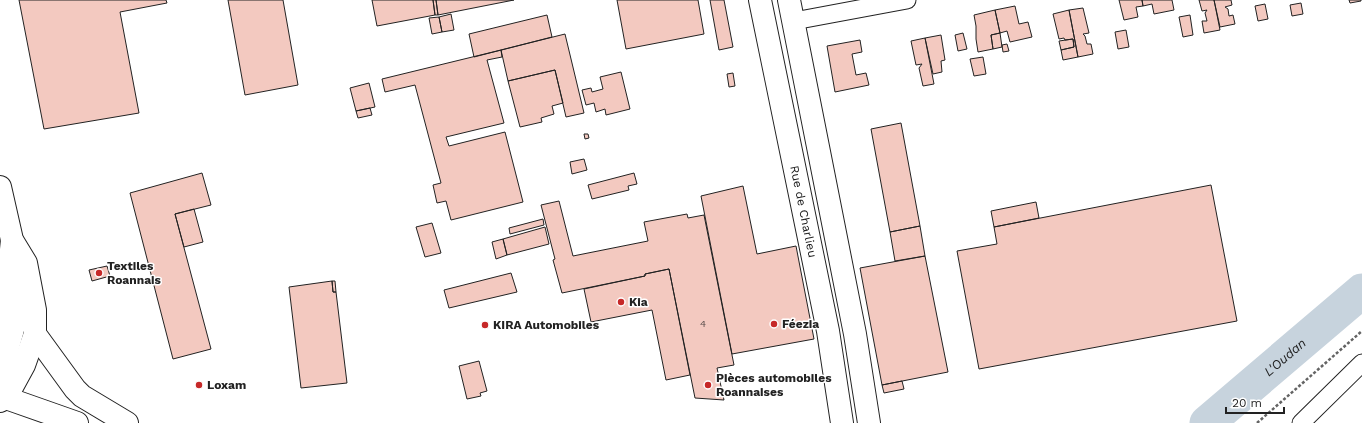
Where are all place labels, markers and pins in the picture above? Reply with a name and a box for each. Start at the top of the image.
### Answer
place label: Textiles Roannais [107,259,162,287]
marker: Textiles Roannais [94,268,104,278]
place label: Kia [629,295,648,309]
marker: Kia [616,297,626,307]
place label: Féezia [782,317,819,331]
place label: KIRA Automobiles [493,318,600,332]
marker: Féezia [769,319,779,329]
marker: KIRA Automobiles [480,320,490,330]
place label: Pièces automobiles Roannaises [716,371,832,399]
place label: Loxam [207,378,246,392]
marker: Loxam [194,380,204,390]
marker: Pièces automobiles Roannaises [703,380,713,390]

